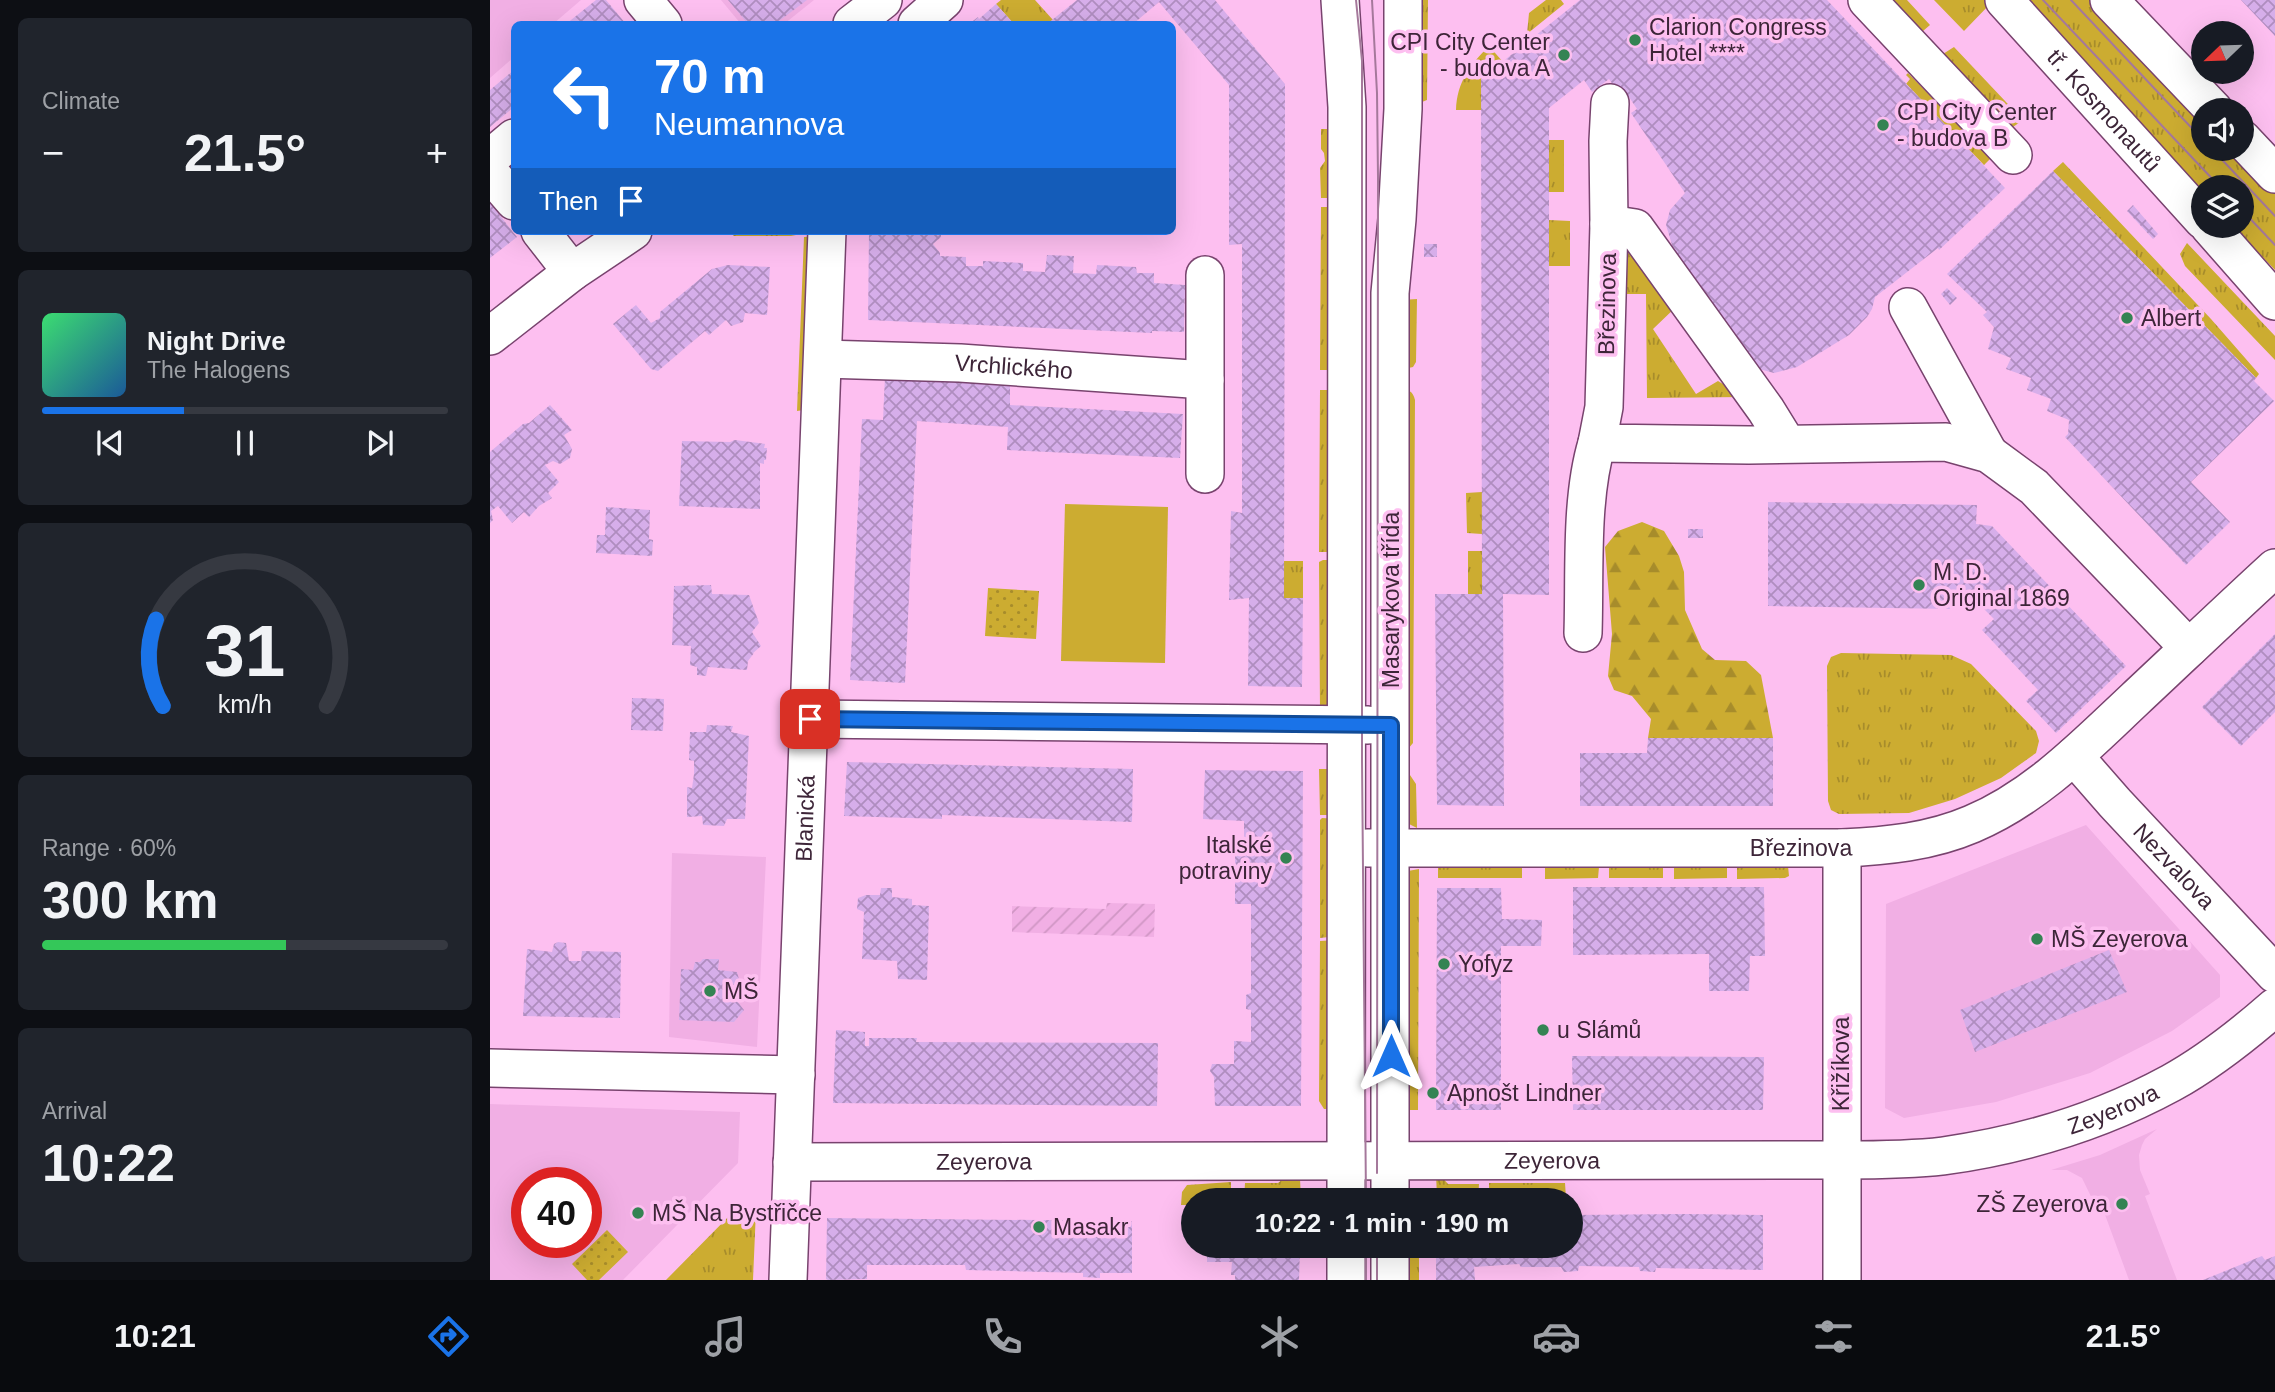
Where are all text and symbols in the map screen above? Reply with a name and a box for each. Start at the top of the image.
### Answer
place label: Clarion Congress Hotel **** [1649,14,1827,66]
north arrow [2191,21,2254,84]
map controls [2191,21,2254,238]
place label: CPI City Center - budova A [1390,29,1551,81]
marker: Clarion Congress Hotel **** [1627,32,1643,48]
street label: tř. Kosmonautů [2042,44,2166,177]
marker: CPI City Center - budova A [1556,47,1572,63]
icon: left [539,49,630,140]
text: 70 m [654,49,766,103]
text: Climate [42,88,120,114]
button: sound [2191,98,2254,161]
place label: CPI City Center - budova B [1897,99,2057,151]
text: Neumannova [654,106,844,142]
marker: CPI City Center - budova B [1875,117,1891,133]
text: 21.5° [184,124,306,182]
text: − [42,132,64,174]
text: + [426,132,448,174]
button: layers [2191,175,2254,238]
icon: arrive [612,182,650,220]
text: Then [539,186,598,216]
street label: Březinova [1593,252,1621,355]
place label: Albert [2141,305,2202,331]
marker: Albert [2119,310,2135,326]
text: Night Drive [147,326,286,356]
street label: Vrchlického [954,350,1074,384]
text: The Halogens [147,357,290,383]
icon: previous [91,424,129,462]
icon: pause [226,424,264,462]
icon: next [361,424,399,462]
street label: Masarykova třída [1378,512,1404,688]
place label: M. D. Original 1869 [1933,559,2070,611]
marker: M. D. Original 1869 [1911,577,1927,593]
text: 31 [205,610,285,691]
pin [780,689,840,749]
text: km/h [218,690,272,718]
icon: arrive [791,700,829,738]
street label: Blanická [791,774,820,862]
street label: Nezvalova [2128,818,2221,915]
place label: Italské potraviny [1179,832,1272,884]
text: Range · 60% [42,835,176,861]
street label: Březinova [1750,835,1853,861]
marker: Italské potraviny [1278,850,1294,866]
text: 300 km [42,871,218,929]
place label: MŠ Zeyerova [2051,925,2188,952]
marker: MŠ Zeyerova [2029,931,2045,947]
place label: Yofyz [1458,951,1513,977]
marker: Yofyz [1436,956,1452,972]
place label: MŠ [724,977,759,1004]
marker: MŠ [702,983,718,999]
place label: u Slámů [1557,1017,1641,1043]
street label: Křižíkova [1828,1017,1854,1111]
position arrow [1354,1019,1428,1093]
marker: u Slámů [1535,1022,1551,1038]
street label: Zeyerova [2064,1079,2163,1139]
place label: Apnošt Lindner [1447,1080,1602,1106]
marker: Apnošt Lindner [1425,1085,1441,1101]
text: Arrival [42,1098,107,1124]
text: 10:22 [42,1134,175,1192]
street label: Zeyerova [1504,1147,1600,1174]
street label: Zeyerova [936,1149,1032,1175]
speed limit sign: 40 [511,1167,602,1258]
place label: ZŠ Zeyerova [1976,1190,2108,1217]
marker: ZŠ Zeyerova [2114,1196,2130,1212]
place label: MŠ Na Bystřičce [652,1199,822,1226]
marker: MŠ Na Bystřičce [630,1205,646,1221]
text: 10:22 · 1 min · 190 m [1255,1208,1509,1238]
place label: Masakr [1053,1214,1129,1240]
marker: Masakr [1031,1219,1047,1235]
icon: directions [424,1312,473,1361]
icon: music [701,1312,750,1361]
icon: phone [978,1312,1027,1361]
icon: climate [1255,1312,1304,1361]
icon: car [1532,1312,1581,1361]
icon: filters [1809,1312,1858,1361]
text: 10:21 [114,1318,196,1354]
text: 21.5° [2086,1318,2161,1354]

